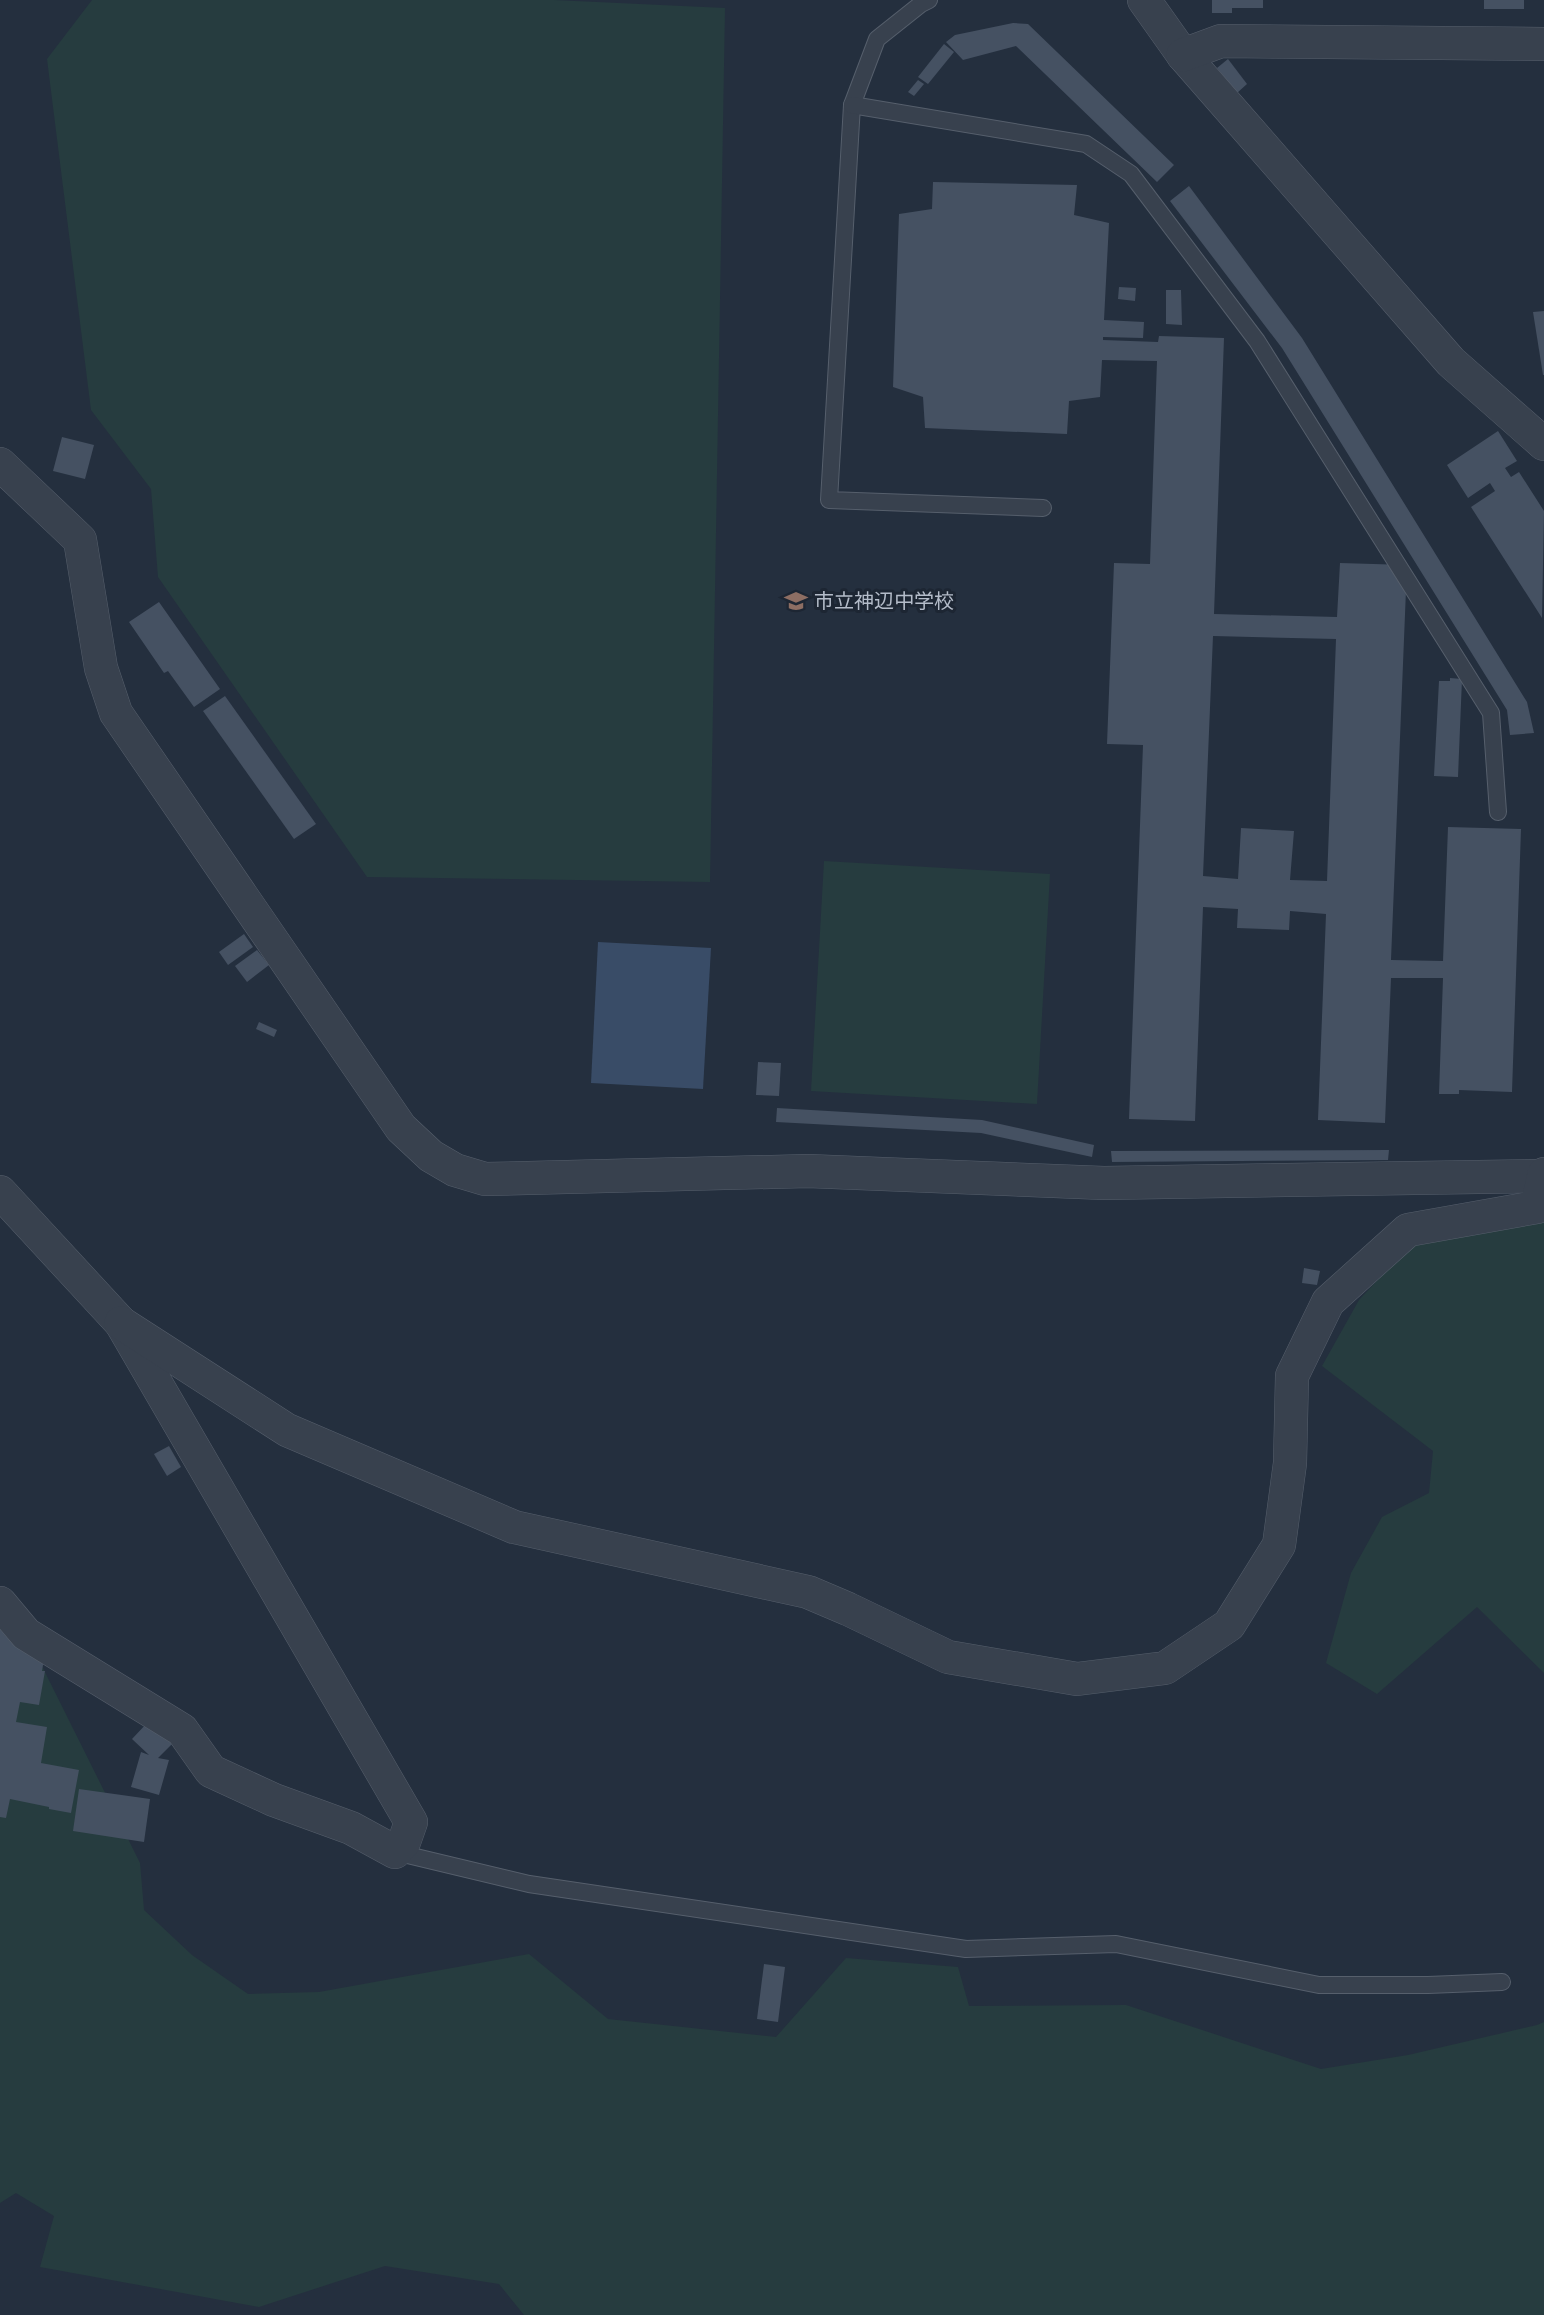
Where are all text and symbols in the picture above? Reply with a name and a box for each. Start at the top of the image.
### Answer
school or university icon: 市立神辺中学校 [783,588,809,614]
place label: 市立神辺中学校 [814,589,954,613]

